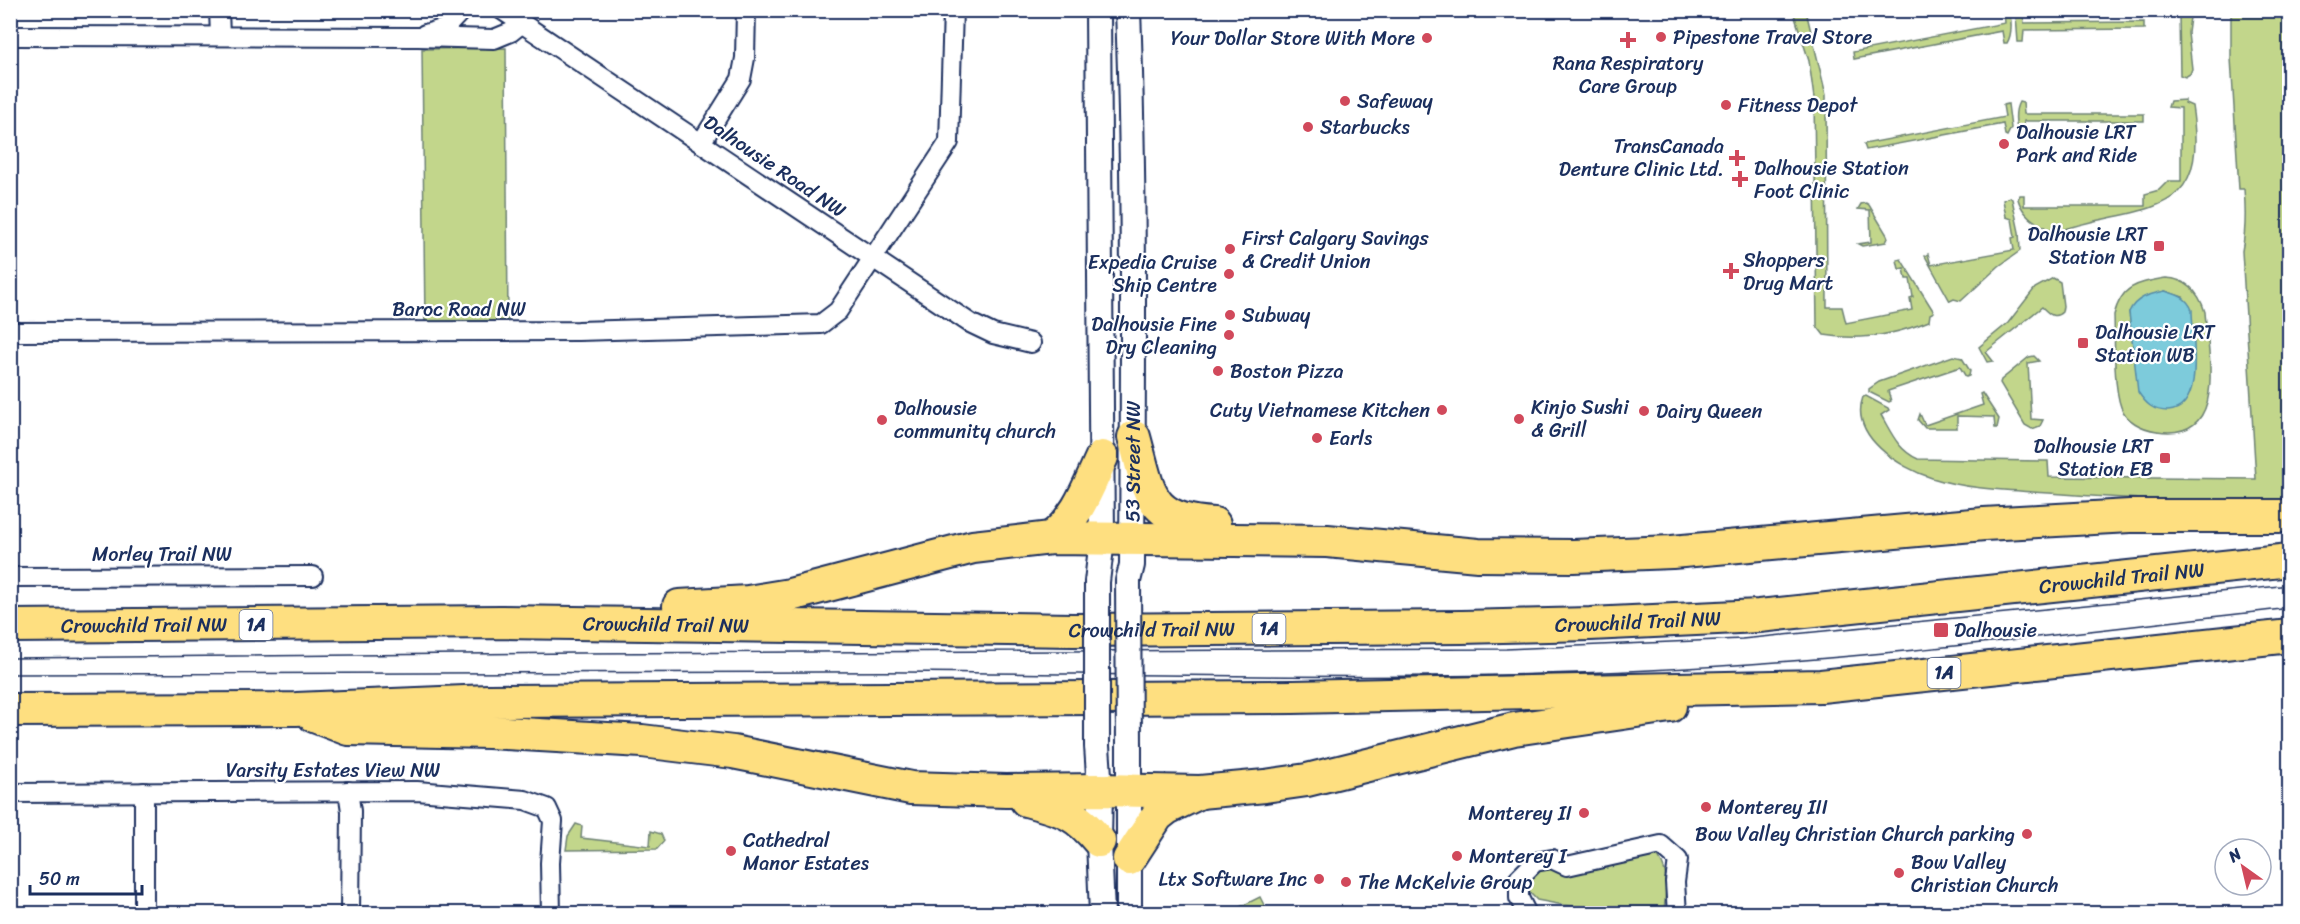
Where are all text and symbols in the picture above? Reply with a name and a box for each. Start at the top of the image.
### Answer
place label: Pipestone Travel Store [1673,20,1872,55]
place label: Your Dollar Store With More [1171,21,1415,56]
marker: Pipestone Travel Store [1654,30,1668,44]
marker: Your Dollar Store With More [1420,31,1434,45]
marker: Rana Respiratory Care Group [1619,31,1637,49]
place label: Rana Respiratory Care Group [1553,46,1704,104]
place label: Safeway [1357,84,1434,119]
place label: Fitness Depot [1738,88,1858,123]
marker: Safeway [1338,94,1352,108]
marker: Fitness Depot [1719,98,1733,112]
street label: Dalhousie Road NW [696,105,853,227]
place label: Starbucks [1320,110,1411,145]
place label: Dalhousie LRT Park and Ride [2016,115,2137,173]
marker: Starbucks [1301,120,1315,134]
place label: TransCanada Denture Clinic Ltd. [1559,129,1724,187]
marker: Dalhousie LRT Park and Ride [1997,137,2011,151]
marker: TransCanada Denture Clinic Ltd. [1728,149,1746,167]
place label: Dalhousie Station Foot Clinic [1754,151,1909,209]
marker: Dalhousie Station Foot Clinic [1731,170,1749,188]
place label: Dalhousie LRT Station NB [2027,217,2148,275]
place label: First Calgary Savings & Credit Union [1242,221,1430,279]
marker: Dalhousie LRT Station NB [2152,239,2166,253]
marker: First Calgary Savings & Credit Union [1223,242,1237,256]
place label: Shoppers Drug Mart [1743,243,1834,301]
place label: Expedia Cruise Ship Centre [1088,245,1217,303]
marker: Shoppers Drug Mart [1724,264,1738,278]
marker: Expedia Cruise Ship Centre [1222,267,1236,281]
street label: Baroc Road NW [392,292,526,327]
place label: Subway [1242,298,1311,333]
place label: Dalhousie Fine Dry Cleaning [1091,307,1217,365]
marker: Subway [1223,308,1237,322]
place label: Dalhousie LRT Station WB [2095,315,2216,373]
marker: Dalhousie Fine Dry Cleaning [1222,328,1236,342]
marker: Dalhousie LRT Station WB [2076,336,2090,350]
place label: Boston Pizza [1230,354,1344,389]
marker: Boston Pizza [1211,364,1225,378]
place label: Kinjo Sushi & Grill [1531,390,1630,448]
place label: Dalhousie community church [894,391,1056,449]
place label: Cuty Vietnamese Kitchen [1210,393,1430,428]
place label: Dairy Queen [1656,394,1763,429]
street label: 53 Street NW [1115,400,1151,522]
marker: Cuty Vietnamese Kitchen [1435,403,1449,417]
marker: Dairy Queen [1637,404,1651,418]
marker: Kinjo Sushi & Grill [1512,412,1526,426]
marker: Dalhousie community church [875,413,889,427]
place label: Earls [1329,421,1373,456]
place label: Dalhousie LRT Station EB [2033,429,2154,487]
marker: Earls [1310,431,1324,445]
marker: Dalhousie LRT Station EB [2158,451,2172,465]
street label: Morley Trail NW [92,537,232,572]
street label: Crowchild Trail NW [2037,552,2206,604]
street label: Crowchild Trail NW [1554,601,1722,643]
street label: Crowchild Trail NW [583,606,749,643]
street label: Crowchild Trail NW [61,607,227,644]
road number: 1A [240,610,272,640]
street label: Crowchild Trail NW [1069,612,1235,648]
place label: Dalhousie [1954,613,2037,648]
road number: 1A [1252,614,1286,644]
marker: Dalhousie [1932,621,1950,639]
road number: 1A [1928,658,1960,688]
street label: Varsity Estates View NW [226,753,440,788]
place label: Monterey III [1718,790,1828,825]
place label: Monterey II [1468,796,1572,831]
marker: Monterey III [1699,800,1713,814]
marker: Monterey II [1577,806,1591,820]
place label: Bow Valley Christian Church parking [1695,817,2015,852]
place label: Cathedral Manor Estates [743,823,870,881]
marker: Bow Valley Christian Church parking [2020,827,2034,841]
north arrow [2213,837,2273,897]
place label: Monterey I [1469,839,1568,874]
text: N [2221,839,2248,871]
marker: Cathedral Manor Estates [724,844,738,858]
place label: Bow Valley Christian Church [1911,845,2059,903]
marker: Monterey I [1450,849,1464,863]
scale bar [30,858,142,896]
place label: Ltx Software Inc [1158,862,1307,897]
text: 50 m [39,863,80,895]
place label: The McKelvie Group [1358,865,1533,900]
marker: Bow Valley Christian Church [1892,866,1906,880]
marker: Ltx Software Inc [1312,872,1326,886]
marker: The McKelvie Group [1339,875,1353,889]

